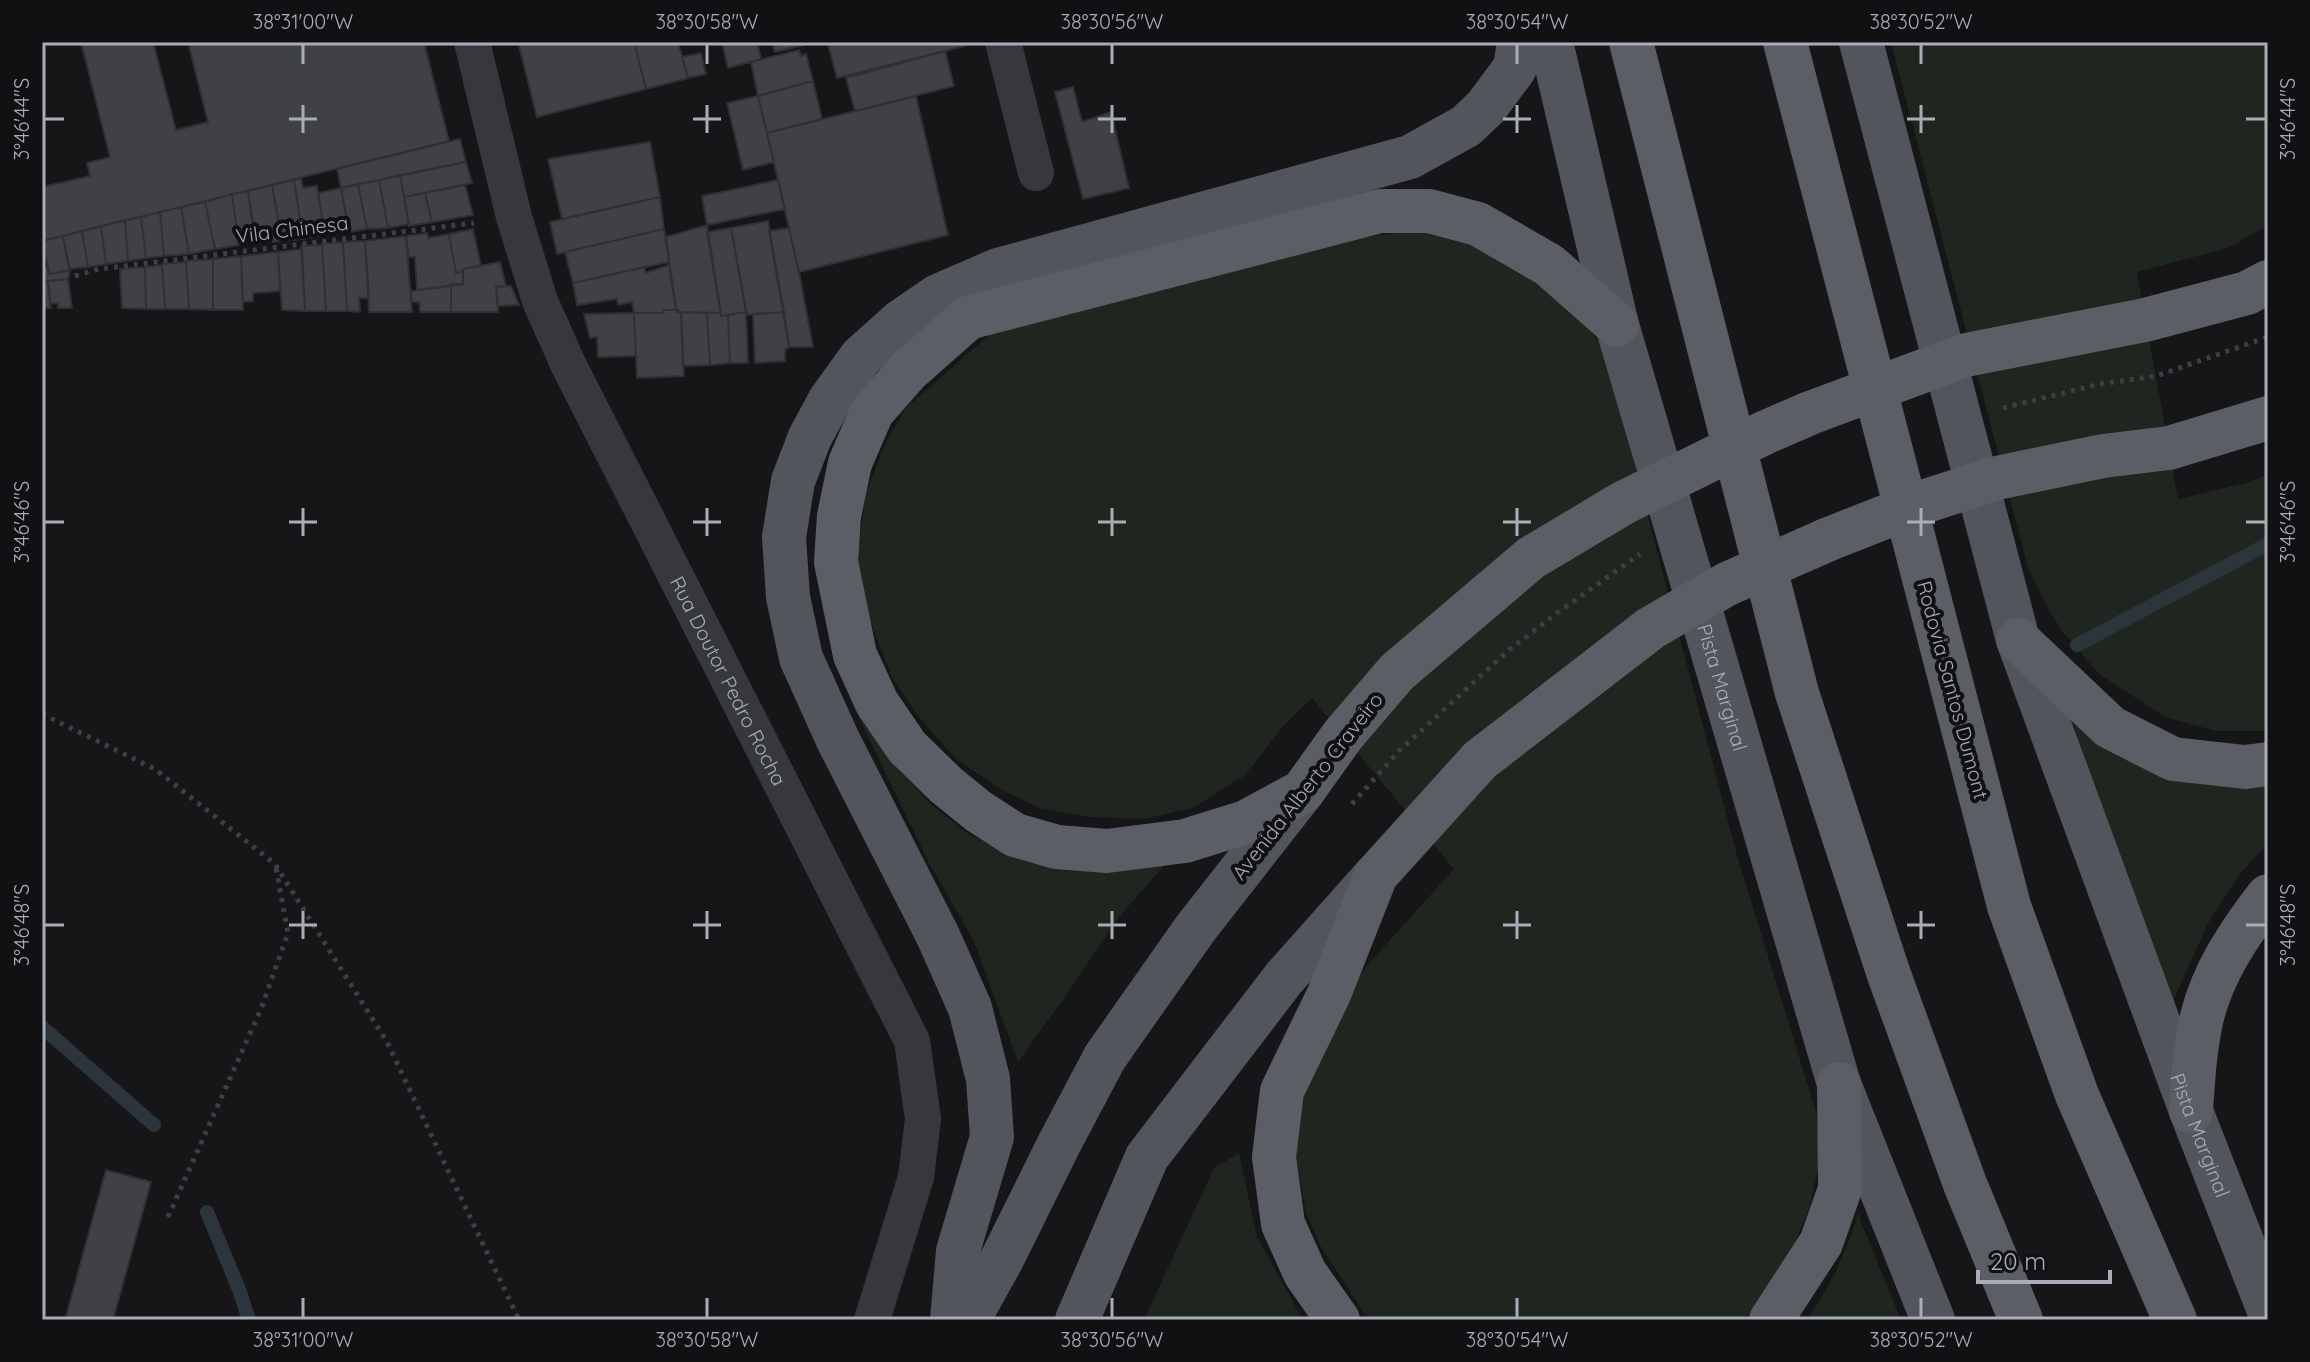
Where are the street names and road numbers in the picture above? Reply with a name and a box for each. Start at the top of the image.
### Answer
street label: Vila Chinesa [234,210,350,248]
street label: Rua Doutor Pedro Rocha [665,572,792,789]
street label: Rodovia Santos Dumont [1912,578,1994,802]
street label: Pista Marginal [1693,621,1753,754]
street label: Avenida Alberto Craveiro [1226,688,1388,884]
street label: Pista Marginal [2166,1070,2236,1201]

